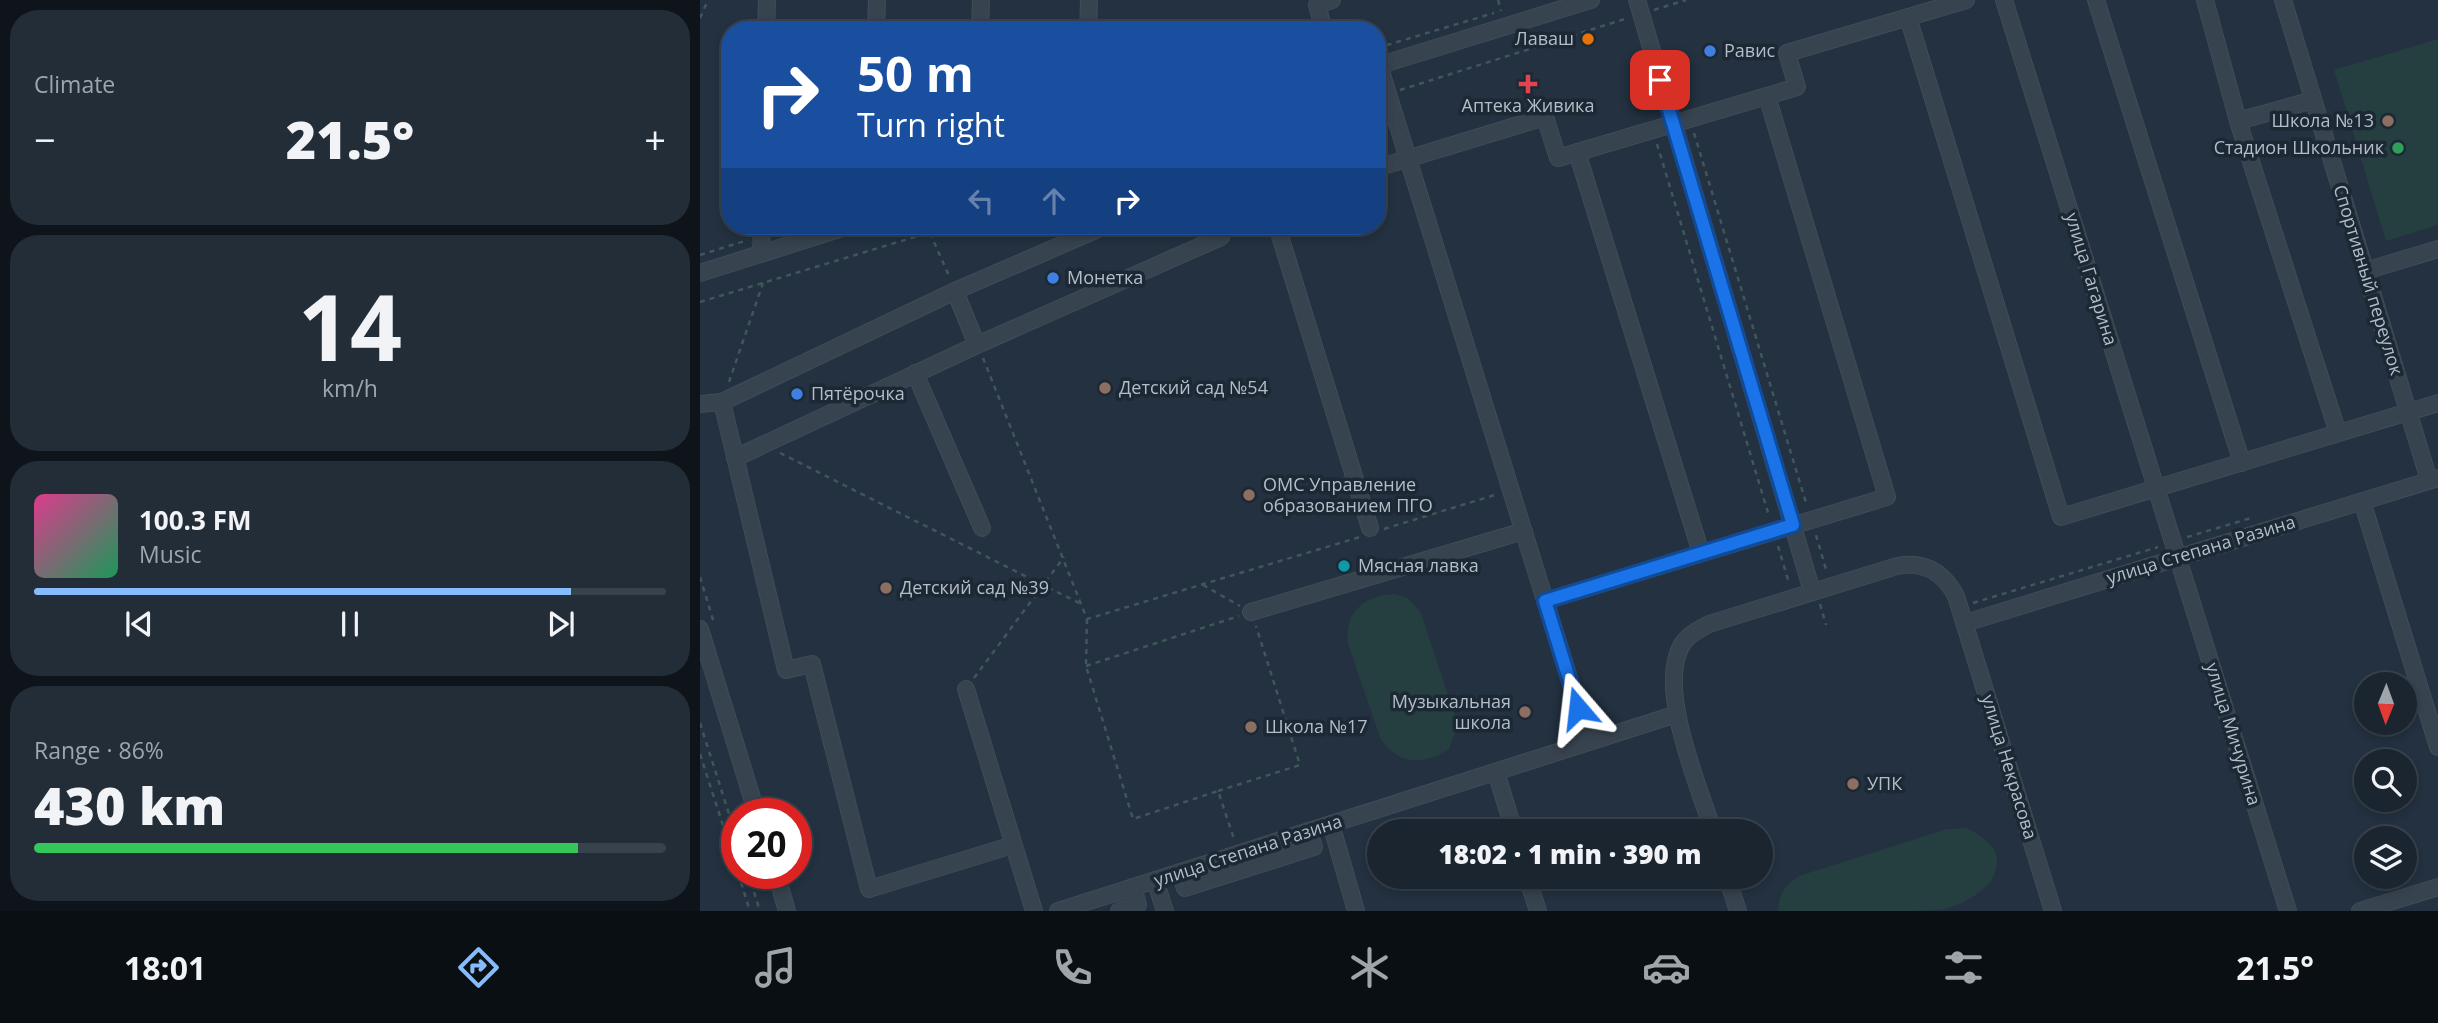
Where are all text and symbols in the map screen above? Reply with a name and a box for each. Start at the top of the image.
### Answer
place label: Лаваш [1515,26,1574,50]
marker: Лаваш [1580,31,1596,47]
place label: Равис [1724,38,1776,62]
text: 50 m [857,40,974,106]
marker: Равис [1702,43,1718,59]
icon: right [742,49,833,140]
pin [1630,50,1690,110]
icon: arrive [1641,61,1679,99]
text: Climate [34,68,115,100]
marker: Аптека Живика [1520,76,1536,92]
place label: Аптека Живика [1462,93,1594,117]
text: 21.5° [286,103,414,174]
text: Turn right [857,103,1005,146]
place label: Школа №13 [2271,108,2374,132]
text: − [34,113,56,165]
text: + [644,113,666,165]
marker: Школа №13 [2380,113,2396,129]
place label: Стадион Школьник [2214,135,2385,159]
marker: Стадион Школьник [2390,140,2406,156]
icon: left [962,182,1000,220]
icon: ahead [1035,182,1073,220]
icon: right [1108,182,1146,220]
street label: Спортивный переулок [2329,182,2410,378]
street label: улица Гагарина [2060,209,2124,348]
text: 14 [298,264,402,388]
place label: Монетка [1067,265,1143,289]
marker: Монетка [1045,270,1061,286]
text: km/h [322,372,378,404]
place label: Детский сад №54 [1119,375,1268,399]
marker: Детский сад №54 [1097,380,1113,396]
place label: Пятёрочка [811,381,905,405]
marker: Пятёрочка [789,386,805,402]
place label: ОМС Управление образованием ПГО [1263,472,1433,517]
marker: ОМС Управление образованием ПГО [1241,487,1257,503]
text: 100.3 FM [139,502,251,538]
street label: улица Степана Разина [2103,509,2298,589]
text: Music [139,538,202,570]
place label: Мясная лавка [1358,553,1479,577]
marker: Мясная лавка [1336,558,1352,574]
place label: Детский сад №39 [900,575,1049,599]
marker: Детский сад №39 [878,580,894,596]
icon: previous [120,605,158,643]
icon: pause [331,605,369,643]
icon: next [542,605,580,643]
street label: улица Мичурина [2201,659,2267,808]
position arrow [1541,671,1615,745]
north arrow [2354,672,2417,735]
map controls [2354,672,2417,889]
place label: Музыкальная школа [1392,689,1511,734]
street label: улица Некрасова [1977,691,2043,842]
marker: Музыкальная школа [1517,704,1533,720]
place label: Школа №17 [1265,714,1368,738]
marker: Школа №17 [1243,719,1259,735]
text: Range · 86% [34,734,164,766]
button: search [2354,749,2417,812]
text: 430 km [34,769,225,840]
place label: УПК [1867,771,1902,795]
marker: УПК [1845,776,1861,792]
speed limit sign: 20 [721,798,812,889]
street label: улица Степана Разина [1151,808,1345,892]
button: layers [2354,826,2417,889]
text: 18:02 · 1 min · 390 m [1439,836,1701,872]
icon: directions [454,943,503,992]
icon: music [751,943,800,992]
icon: phone [1048,943,1097,992]
icon: climate [1345,943,1394,992]
icon: car [1642,943,1691,992]
icon: filters [1939,943,1988,992]
text: 18:01 [124,946,206,989]
text: 21.5° [2236,946,2314,989]

